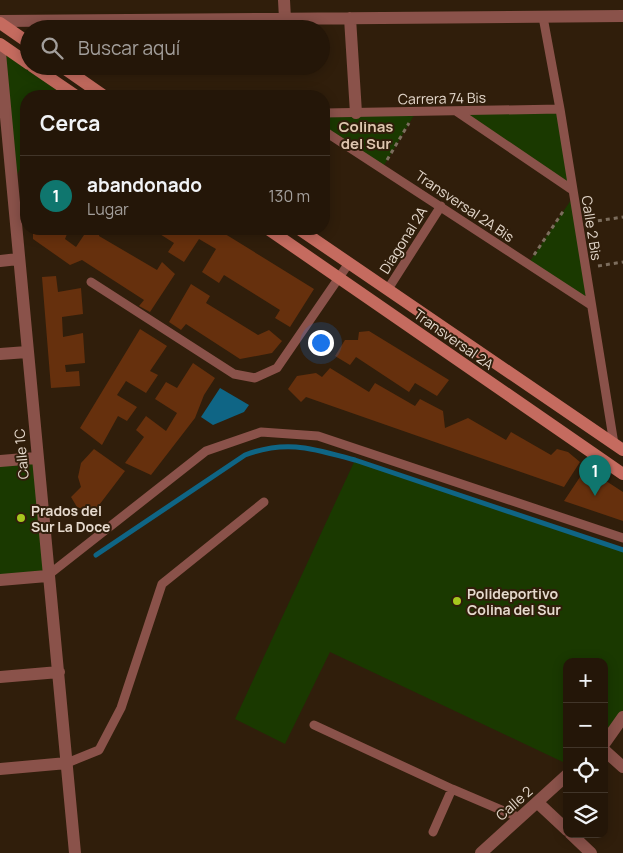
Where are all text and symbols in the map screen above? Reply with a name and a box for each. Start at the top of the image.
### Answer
search box [20,20,330,75]
icon: search [38,34,66,62]
text: Buscar aquí [78,35,180,61]
street label: Carrera 74 Bis [398,88,486,108]
text: Cerca [40,109,100,137]
district label: Colinas del Sur [339,116,393,154]
street label: Transversal 2A Bis [412,166,518,246]
text: abandonado [87,172,202,198]
text: 1 [52,185,60,207]
text: 130 m [268,185,310,207]
street label: Calle 2 Bis [578,194,606,262]
text: Lugar [87,198,129,220]
street label: Diagonal 2A [375,203,431,277]
street label: Transversal 2A [410,305,498,374]
your location [308,330,334,356]
street label: Calle 1C [9,428,33,480]
pin: 1 [579,455,611,496]
place label: Prados del Sur La Doce [31,501,110,536]
marker: Prados del Sur La Doce [15,512,27,524]
place label: Polideportivo Colina del Sur [467,584,561,619]
marker: Polideportivo Colina del Sur [451,595,463,607]
map controls [563,658,608,838]
button: + [563,658,608,703]
button: − [563,703,608,748]
button: locate [563,748,608,793]
street label: Calle 2 [492,781,536,825]
button: layers [563,793,608,838]

